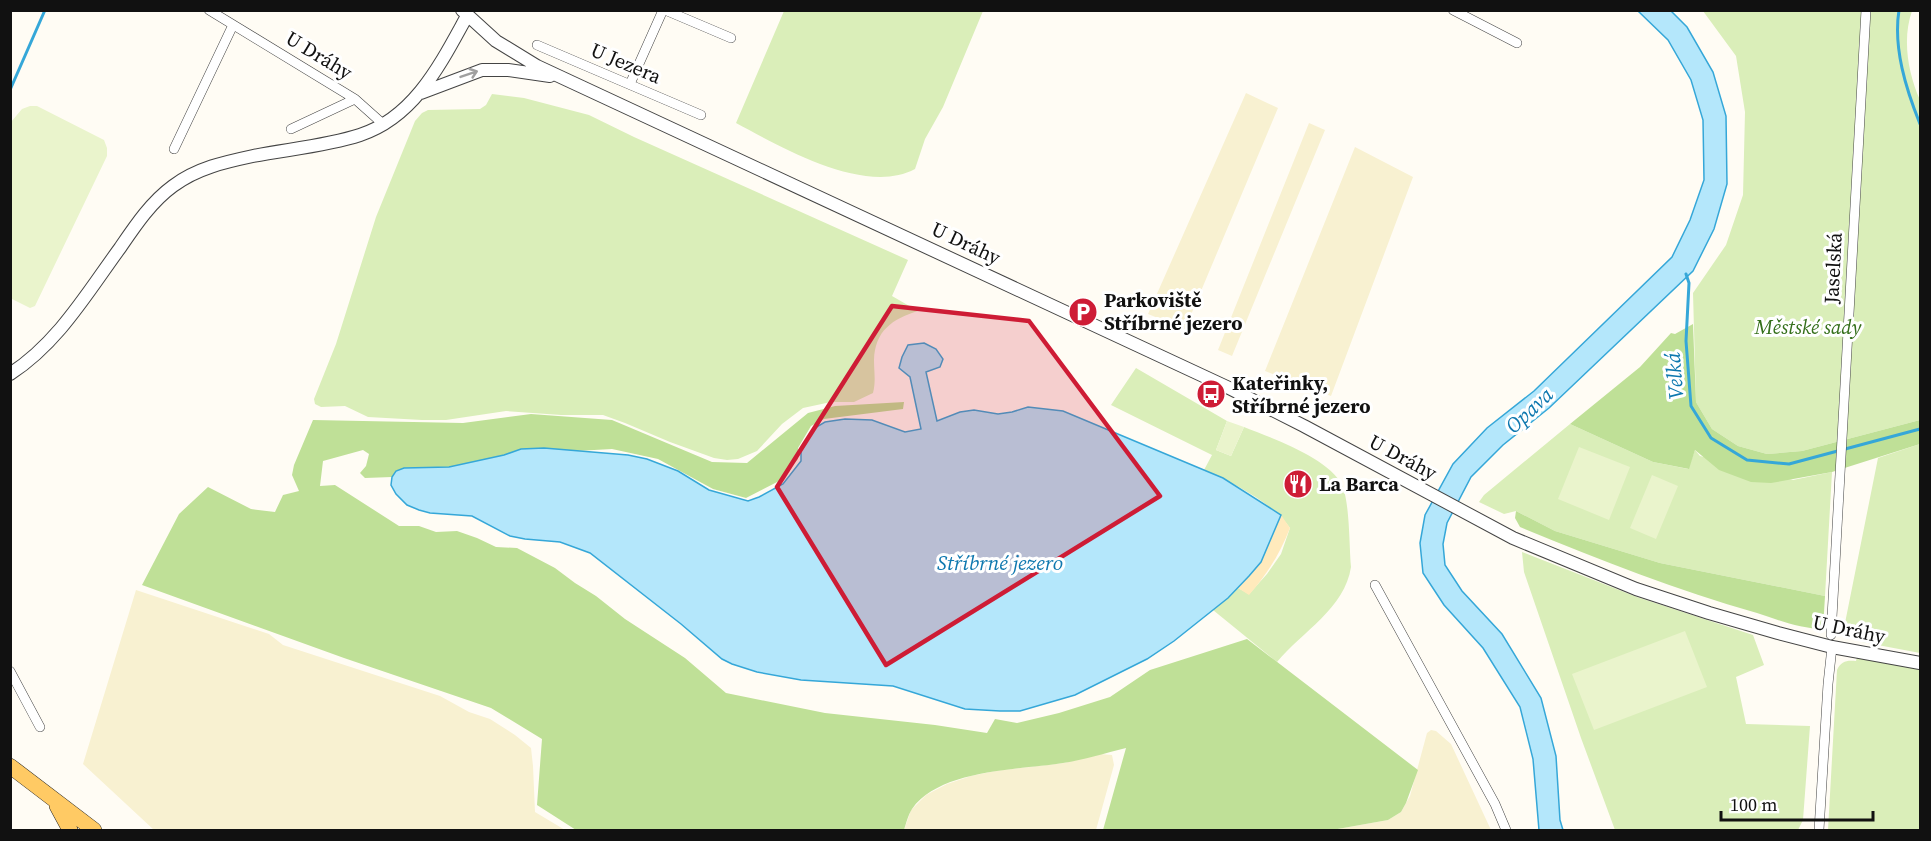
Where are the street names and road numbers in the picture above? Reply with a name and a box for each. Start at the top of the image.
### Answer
street label: U Dráhy [280,24,358,86]
street label: U Jezera [586,36,666,91]
street label: U Dráhy [927,215,1006,272]
street label: Jaselská [1817,231,1849,305]
street label: U Dráhy [1364,427,1443,487]
street label: U Dráhy [1810,608,1889,650]

